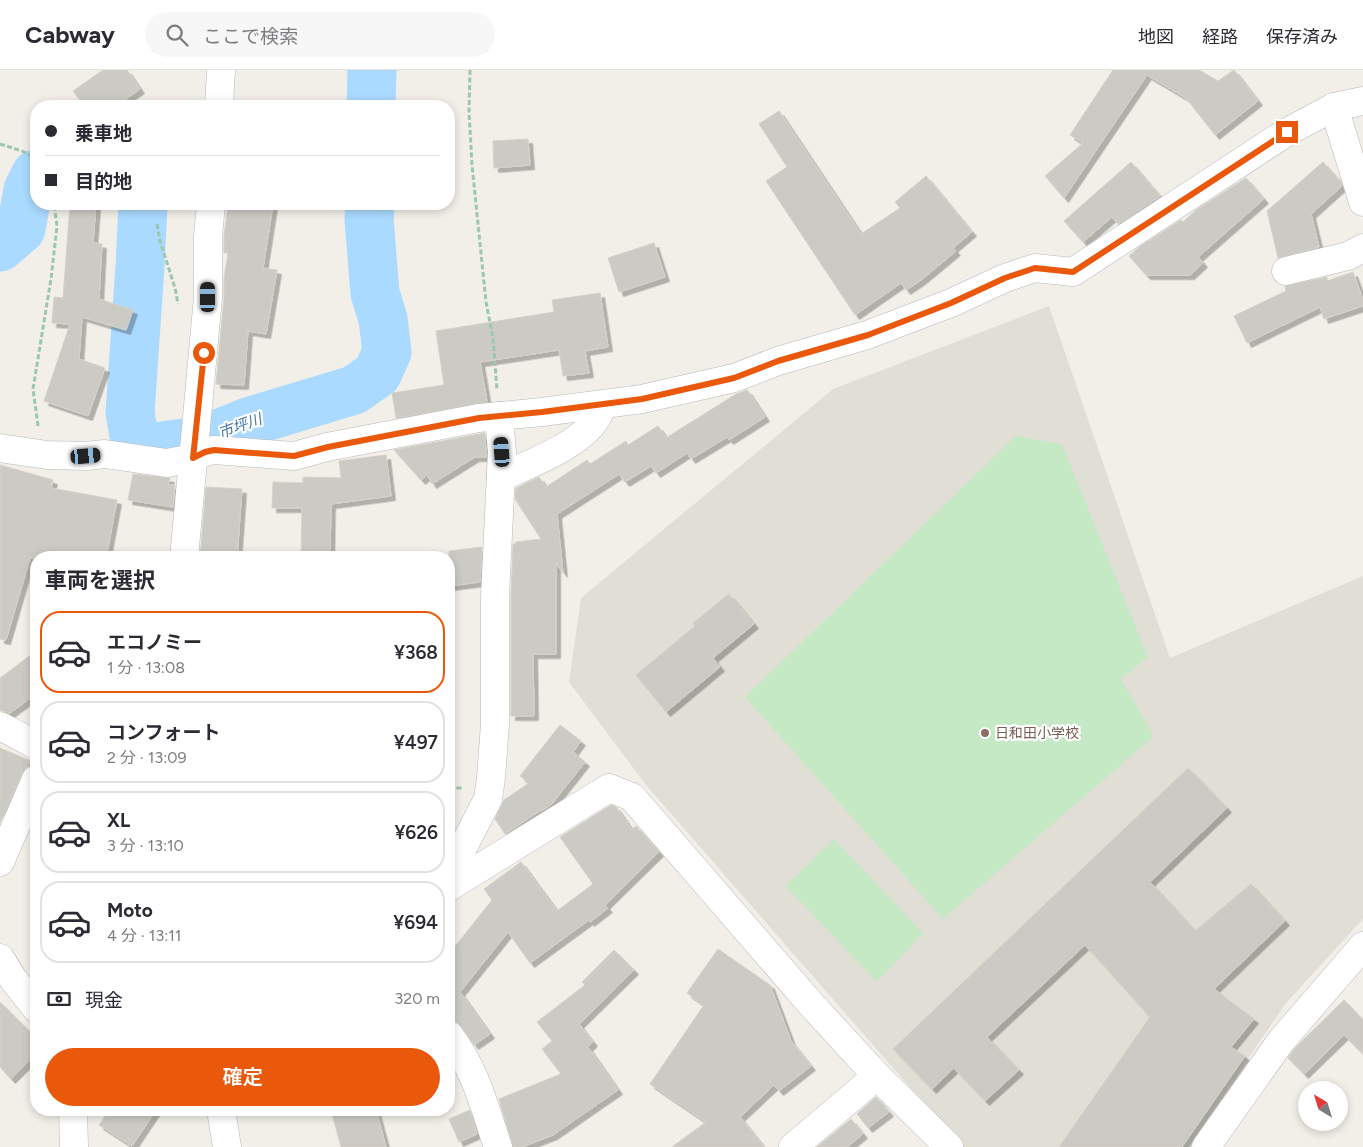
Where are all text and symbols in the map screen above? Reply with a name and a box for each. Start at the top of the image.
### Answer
search box [145,12,495,57]
text: Cabway [25,20,115,49]
icon: search [163,21,191,49]
text: ここで検索 [203,25,298,48]
text: 地図 [1138,26,1174,48]
text: 経路 [1202,26,1238,48]
text: 保存済み [1266,26,1338,48]
route end [1276,121,1298,143]
text: 乗車地 [75,122,132,145]
text: 目的地 [75,170,132,193]
car [200,282,215,312]
route start [193,342,215,364]
water label: 市坪川 [216,409,266,442]
car [493,437,510,467]
car [70,447,101,465]
text: 車両を選択 [45,567,155,594]
icon: car [47,630,92,675]
text: エコノミー [107,631,202,654]
text: ¥368 [394,641,438,664]
text: 1 分 · 13:08 [107,658,185,677]
icon: car [47,720,92,765]
text: コンフォート [107,721,220,744]
place label: 日和田小学校 [995,725,1079,742]
marker: 日和田小学校 [979,727,991,739]
text: ¥497 [394,731,438,754]
text: 2 分 · 13:09 [107,748,187,767]
text: XL [107,809,130,832]
icon: car [47,810,92,855]
text: ¥626 [394,821,438,844]
text: 3 分 · 13:10 [107,836,184,855]
text: Moto [107,899,153,922]
icon: car [47,900,92,945]
text: ¥694 [393,911,438,934]
text: 4 分 · 13:11 [107,926,181,945]
icon: cash [45,985,73,1013]
text: 現金 [85,989,123,1012]
text: 320 m [395,989,440,1008]
button: 確定 [45,1048,440,1106]
north arrow [1298,1081,1348,1131]
map controls [1298,1081,1348,1131]

